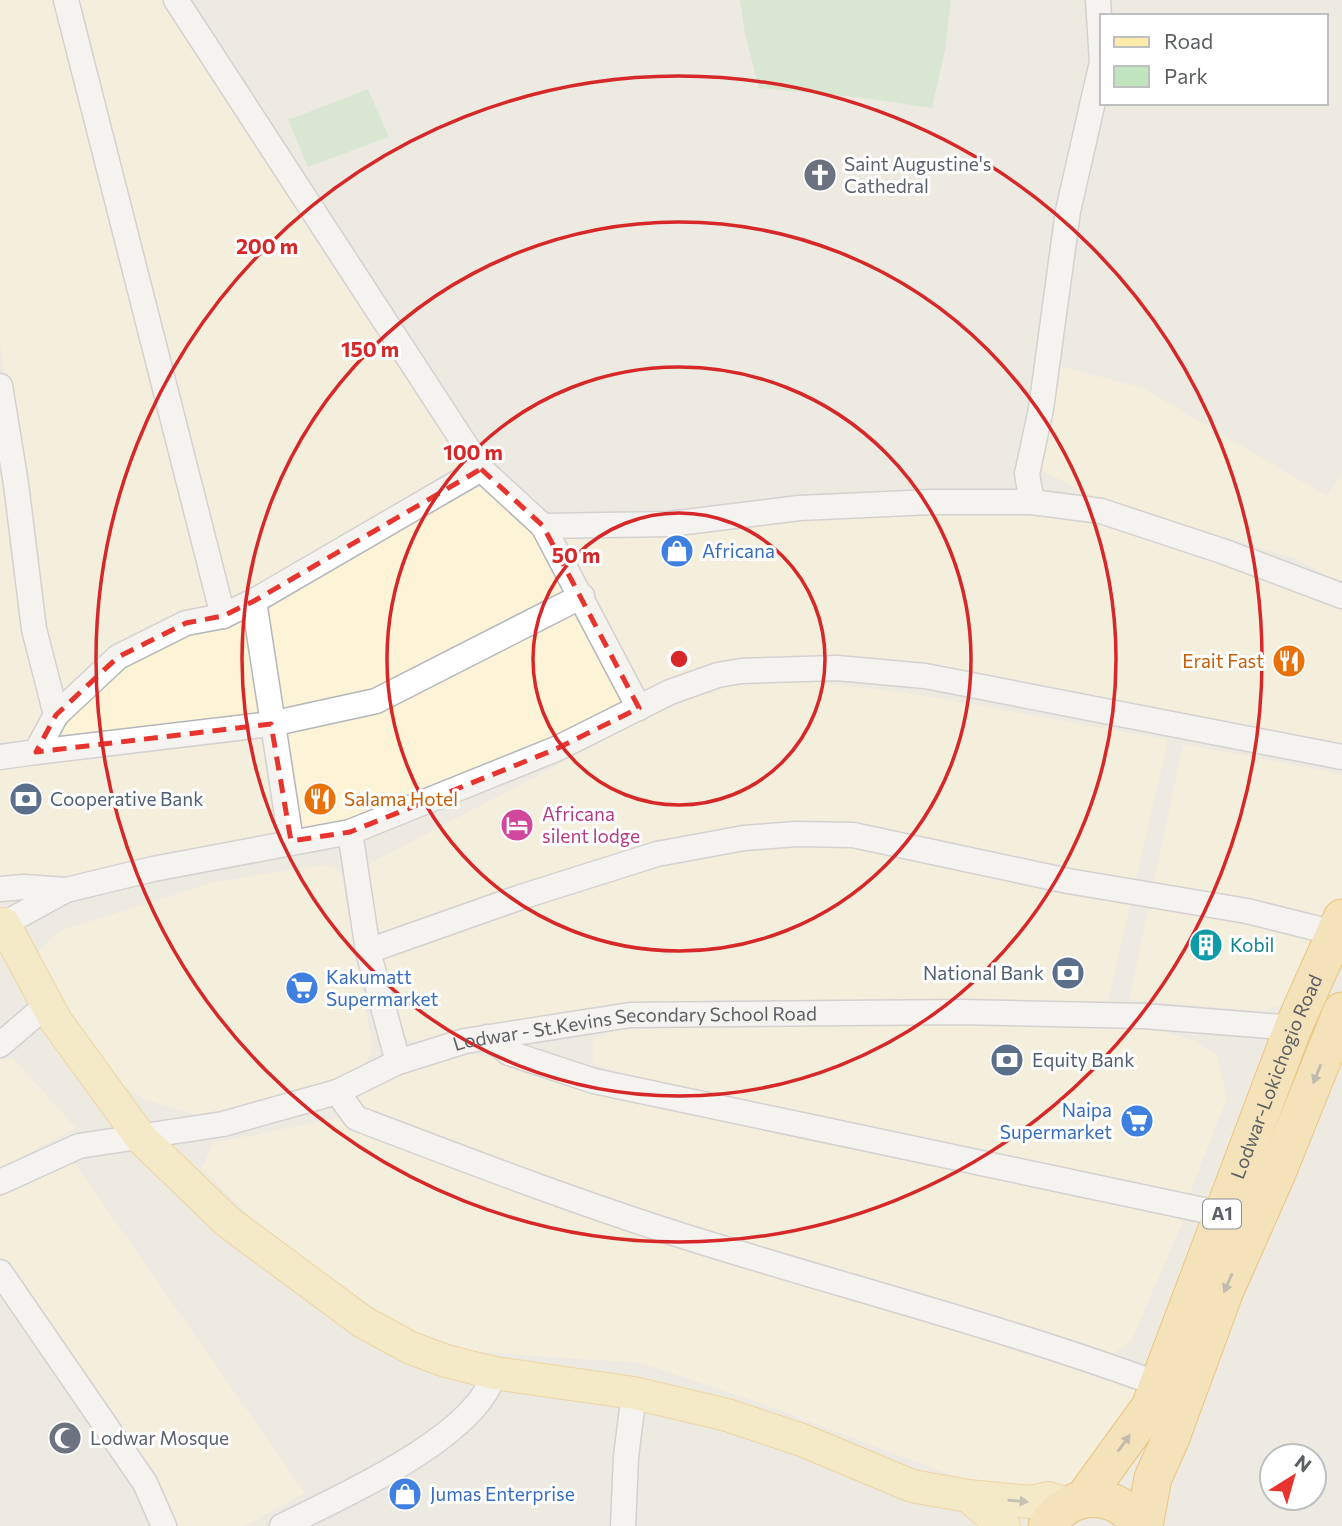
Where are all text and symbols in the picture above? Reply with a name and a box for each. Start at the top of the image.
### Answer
legend [1100,14,1328,105]
text: Road [1164,28,1213,53]
text: Park [1164,63,1208,88]
place label: Saint Augustine's Cathedral [844,152,991,197]
church icon: Saint Augustine's Cathedral [801,156,839,194]
text: 200 m [236,233,298,258]
text: 150 m [341,336,399,361]
text: 100 m [443,439,503,464]
shop icon: Africana [658,532,696,570]
place label: Africana [702,539,775,562]
text: 50 m [552,542,600,567]
restaurant icon: Erait Fast [1270,642,1308,680]
centre of rings [667,647,691,671]
place label: Erait Fast [1182,649,1264,672]
bank icon: Cooperative Bank [7,780,45,818]
restaurant icon: Salama Hotel [301,780,339,818]
place label: Cooperative Bank [50,787,203,810]
place label: Salama Hotel [344,787,458,810]
place label: Africana silent lodge [542,802,640,847]
hotel icon: Africana silent lodge [498,806,536,844]
building icon: Kobil [1187,926,1225,964]
place label: Kobil [1230,933,1274,956]
bank icon: National Bank [1049,954,1087,992]
place label: National Bank [923,961,1044,984]
place label: Kakumatt Supermarket [326,965,438,1010]
supermarket icon: Kakumatt Supermarket [283,969,321,1007]
street label: Lodwar-Lokichogio Road [1225,971,1326,1182]
street label: Lodwar - St.Kevins Secondary School Road [450,1001,817,1055]
bank icon: Equity Bank [988,1041,1026,1079]
place label: Equity Bank [1032,1048,1135,1071]
one-way arrow [1311,1064,1322,1085]
place label: Naipa Supermarket [1000,1098,1112,1143]
supermarket icon: Naipa Supermarket [1118,1102,1156,1140]
road number: A1 [1203,1199,1241,1228]
one-way arrow [1222,1273,1233,1294]
mosque icon: Lodwar Mosque [46,1419,84,1457]
place label: Lodwar Mosque [90,1426,229,1449]
one-way arrow [1117,1434,1131,1452]
north arrow [1258,1442,1328,1512]
text: N [1291,1450,1316,1477]
shop icon: Jumas Enterprise [386,1475,424,1513]
place label: Jumas Enterprise [430,1482,575,1505]
one-way arrow [1008,1496,1030,1507]

